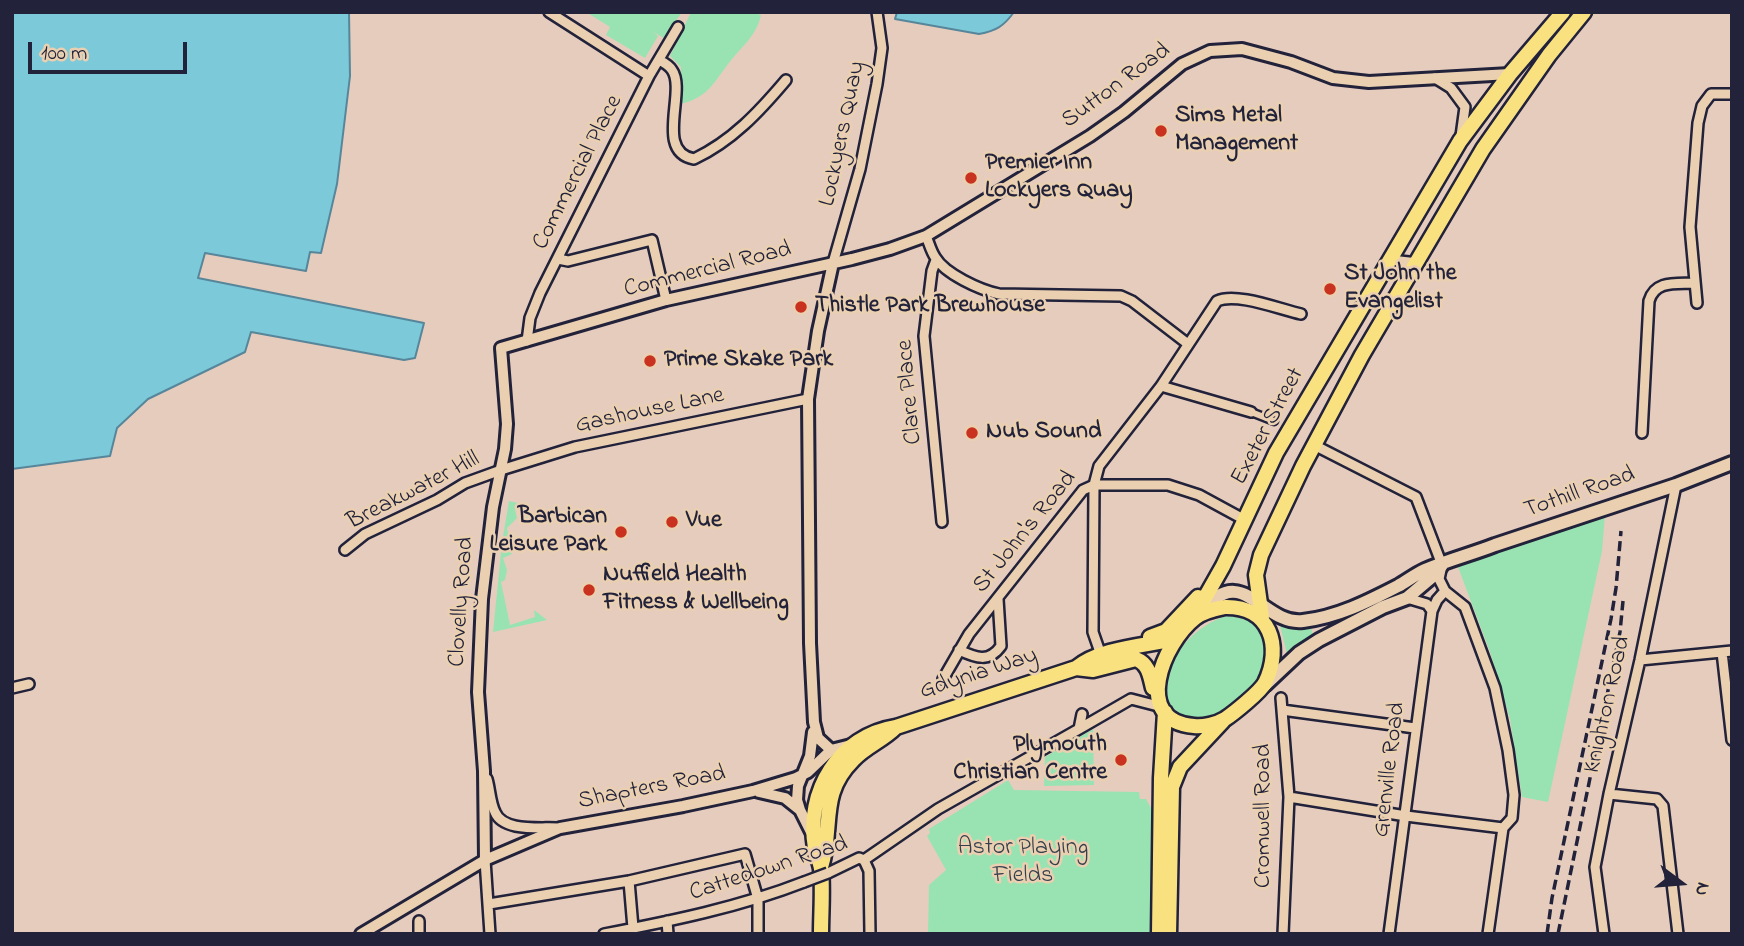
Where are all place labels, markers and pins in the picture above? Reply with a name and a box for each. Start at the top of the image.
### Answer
place label: Sims Metal Management [1175,103,1298,159]
marker: Sims Metal Management [1153,123,1169,139]
place label: Premier Inn Lockyers Quay [985,150,1133,206]
marker: Premier Inn Lockyers Quay [963,170,979,186]
place label: St John the Evangelist [1344,261,1456,317]
marker: St John the Evangelist [1322,281,1338,297]
place label: Thistle Park Brewhouse [815,293,1045,321]
marker: Thistle Park Brewhouse [793,299,809,315]
place label: Prime Skake Park [664,347,833,375]
marker: Prime Skake Park [642,353,658,369]
place label: Nub Sound [986,419,1101,447]
marker: Nub Sound [964,425,980,441]
place label: Barbican Leisure Park [490,504,607,560]
place label: Vue [686,508,722,536]
marker: Vue [664,514,680,530]
marker: Barbican Leisure Park [613,524,629,540]
place label: Nuffield Health Fitness & Wellbeing [603,562,789,618]
marker: Nuffield Health Fitness & Wellbeing [581,582,597,598]
place label: Plymouth Christian Centre [953,732,1107,788]
marker: Plymouth Christian Centre [1113,752,1129,768]

